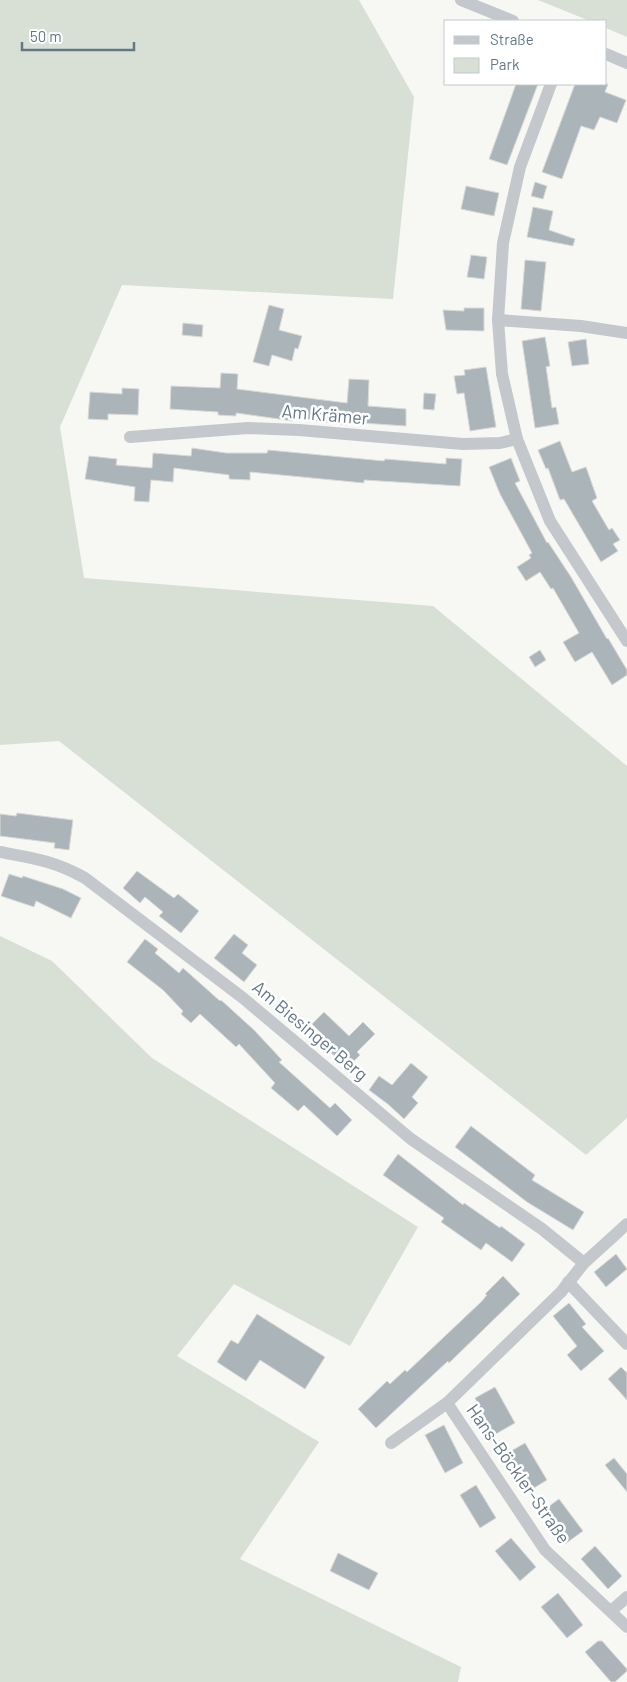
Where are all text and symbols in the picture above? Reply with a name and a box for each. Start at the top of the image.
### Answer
scale bar [22,20,135,52]
legend [444,20,607,85]
text: 50 m [30,27,62,45]
text: Straße [490,30,534,48]
text: Park [490,55,520,73]
street label: Am Krämer [281,399,370,429]
street label: Am Biesinger Berg [248,976,373,1085]
street label: Hans-Böckler-Straße [462,1399,575,1547]

